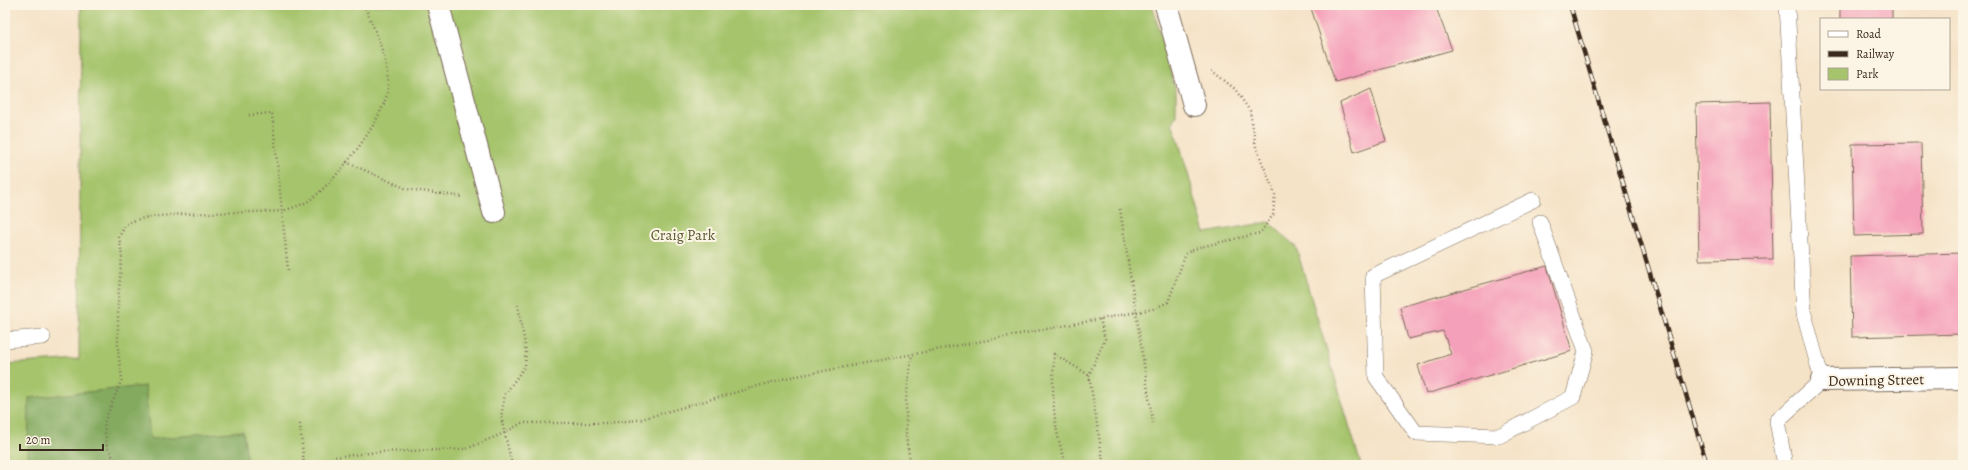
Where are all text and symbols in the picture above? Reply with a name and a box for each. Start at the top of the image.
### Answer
legend [1820,18,1950,90]
text: Road [1856,26,1882,42]
text: Railway [1856,46,1895,62]
text: Park [1856,66,1879,82]
park label: Craig Park [651,225,716,245]
street label: Downing Street [1828,369,1924,391]
scale bar [20,426,103,452]
text: 20 m [26,432,50,448]

